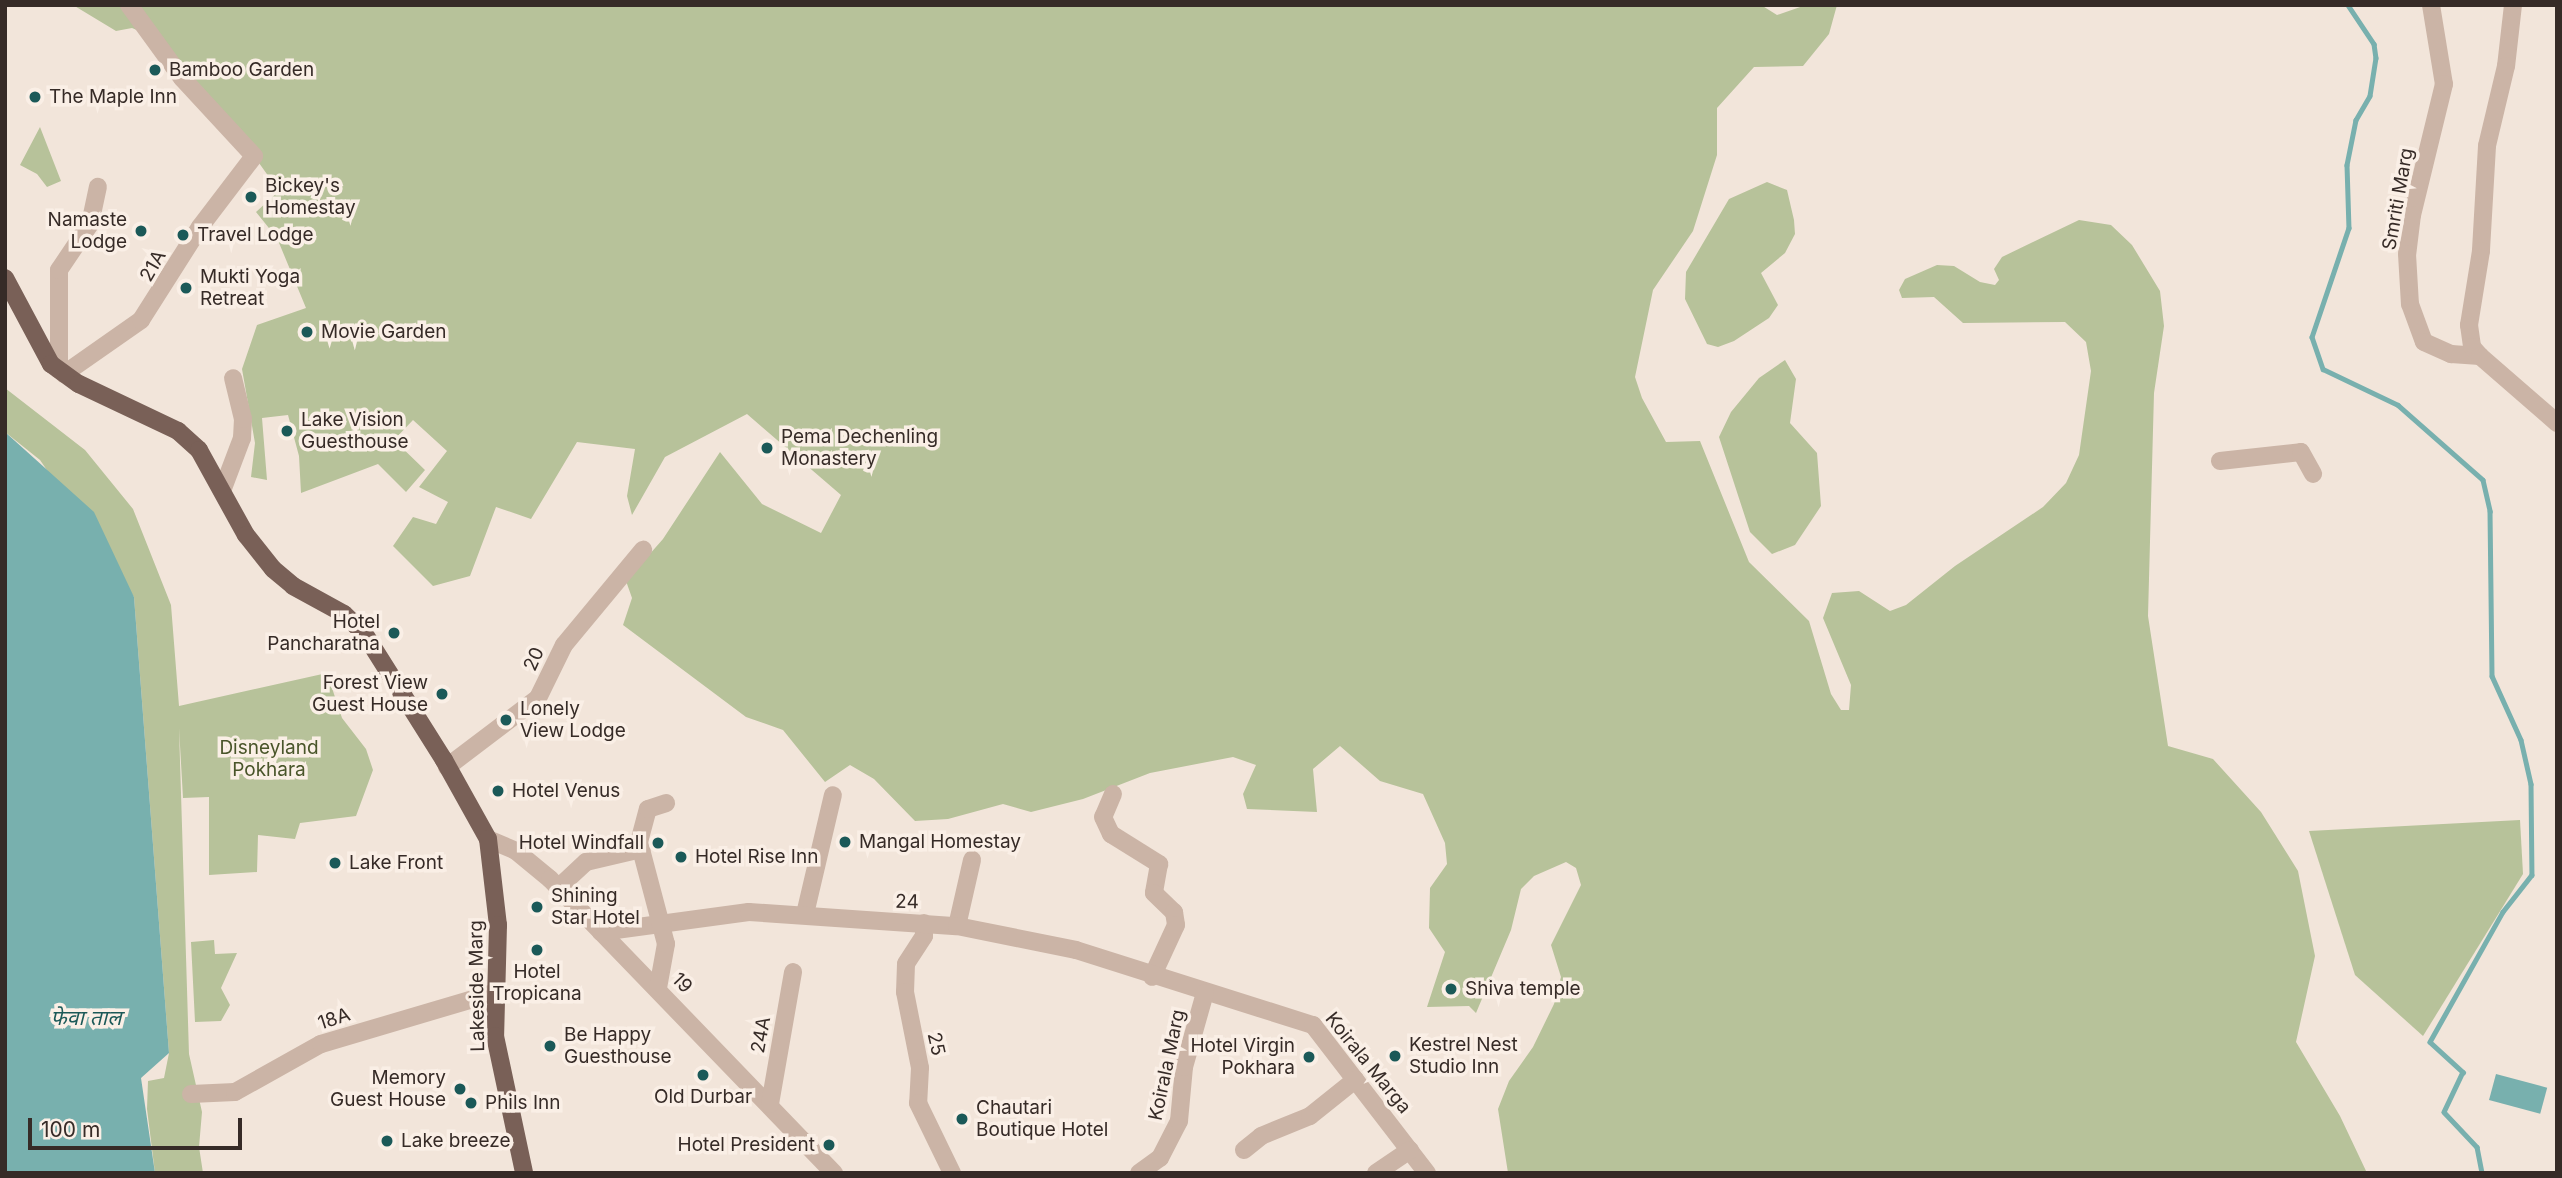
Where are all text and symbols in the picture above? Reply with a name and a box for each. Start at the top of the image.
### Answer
place label: Bamboo Garden [169,59,314,81]
marker: Bamboo Garden [147,62,163,78]
place label: The Maple Inn [49,86,177,108]
marker: The Maple Inn [27,89,43,105]
street label: Smriti Marg [2378,146,2418,252]
place label: Bickey's Homestay [265,175,356,219]
marker: Bickey's Homestay [243,189,259,205]
place label: Namaste Lodge [48,209,127,253]
marker: Namaste Lodge [133,223,149,239]
place label: Travel Lodge [197,224,314,246]
marker: Travel Lodge [175,227,191,243]
street label: 21A [135,246,171,286]
place label: Mukti Yoga Retreat [200,266,300,310]
marker: Mukti Yoga Retreat [178,280,194,296]
place label: Movie Garden [321,321,447,343]
marker: Movie Garden [299,324,315,340]
place label: Lake Vision Guesthouse [301,409,409,453]
marker: Lake Vision Guesthouse [279,423,295,439]
place label: Pema Dechenling Monastery [781,426,938,470]
marker: Pema Dechenling Monastery [759,440,775,456]
place label: Hotel Pancharatna [267,611,380,655]
marker: Hotel Pancharatna [386,625,402,641]
street label: 20 [519,644,549,674]
place label: Forest View Guest House [312,672,428,716]
marker: Forest View Guest House [434,686,450,702]
place label: Lonely View Lodge [520,698,626,742]
marker: Lonely View Lodge [498,712,514,728]
park label: Disneyland Pokhara [219,737,319,781]
place label: Hotel Venus [512,780,620,802]
marker: Hotel Venus [490,783,506,799]
place label: Mangal Homestay [859,831,1021,853]
place label: Hotel Windfall [519,832,644,854]
marker: Mangal Homestay [837,834,853,850]
marker: Hotel Windfall [650,835,666,851]
place label: Hotel Rise Inn [695,846,818,868]
marker: Hotel Rise Inn [673,849,689,865]
place label: Lake Front [349,852,443,874]
marker: Lake Front [327,855,343,871]
place label: Shining Star Hotel [551,885,640,929]
street label: 24 [895,890,919,914]
marker: Shining Star Hotel [529,899,545,915]
street label: Lakeside Marg [464,920,490,1052]
marker: Hotel Tropicana [529,942,545,958]
place label: Hotel Tropicana [492,961,582,1005]
street label: 19 [667,968,697,998]
place label: Shiva temple [1465,978,1581,1000]
marker: Shiva temple [1443,981,1459,997]
street label: 18A [315,1003,353,1035]
water label: फेवा ताल [51,1005,121,1031]
street label: Koirala Marg [1144,1007,1190,1123]
street label: Koirala Marga [1320,1008,1416,1118]
street label: 24A [747,1015,775,1055]
place label: Be Happy Guesthouse [564,1024,672,1068]
street label: 25 [922,1030,950,1058]
place label: Kestrel Nest Studio Inn [1409,1034,1518,1078]
place label: Hotel Virgin Pokhara [1190,1035,1295,1079]
marker: Be Happy Guesthouse [542,1038,558,1054]
marker: Kestrel Nest Studio Inn [1387,1048,1403,1064]
marker: Hotel Virgin Pokhara [1301,1049,1317,1065]
place label: Memory Guest House [330,1067,446,1111]
marker: Old Durbar [695,1067,711,1083]
marker: Memory Guest House [452,1081,468,1097]
place label: Old Durbar [654,1086,752,1108]
place label: Phils Inn [485,1092,560,1114]
marker: Phils Inn [463,1095,479,1111]
place label: Chautari Boutique Hotel [976,1097,1108,1141]
scale bar [32,1104,245,1148]
marker: Chautari Boutique Hotel [954,1111,970,1127]
text: 100 m [41,1117,100,1142]
place label: Lake breeze [401,1130,510,1152]
marker: Lake breeze [379,1133,395,1149]
place label: Hotel President [678,1134,815,1156]
marker: Hotel President [821,1137,837,1153]

